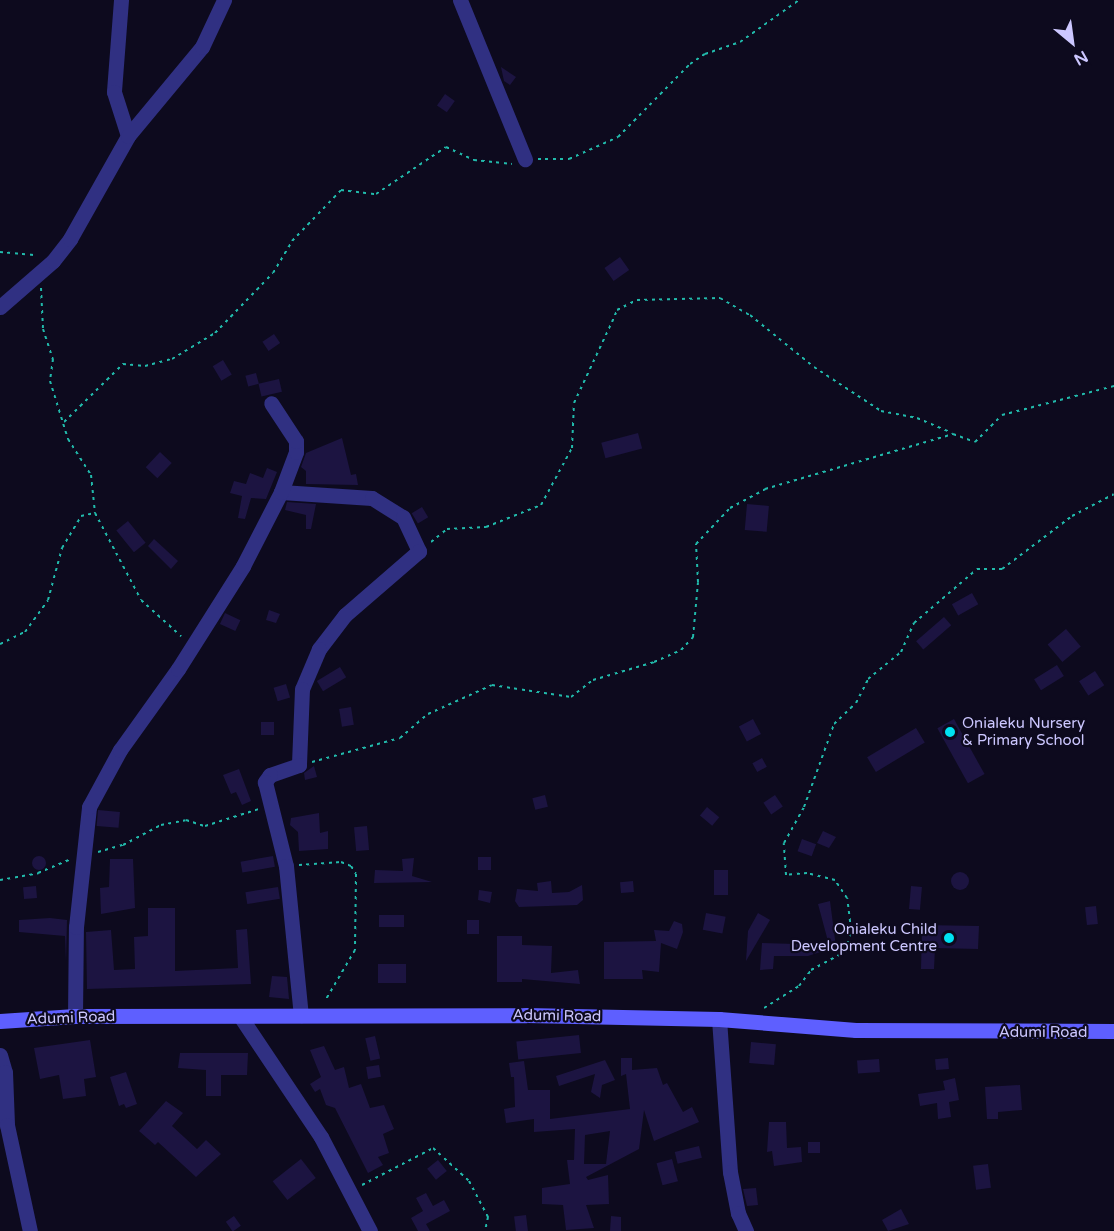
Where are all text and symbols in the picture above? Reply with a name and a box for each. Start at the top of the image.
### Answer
north arrow [1042,12,1102,72]
text: N [1070,46,1091,70]
place label: Onialeku Nursery & Primary School [962,714,1085,749]
marker: Onialeku Nursery & Primary School [943,725,957,739]
place label: Onialeku Child Development Centre [791,920,937,955]
marker: Onialeku Child Development Centre [942,931,956,945]
street label: Adumi Road [512,1006,602,1026]
street label: Adumi Road [26,1007,116,1029]
street label: Adumi Road [999,1024,1087,1042]

